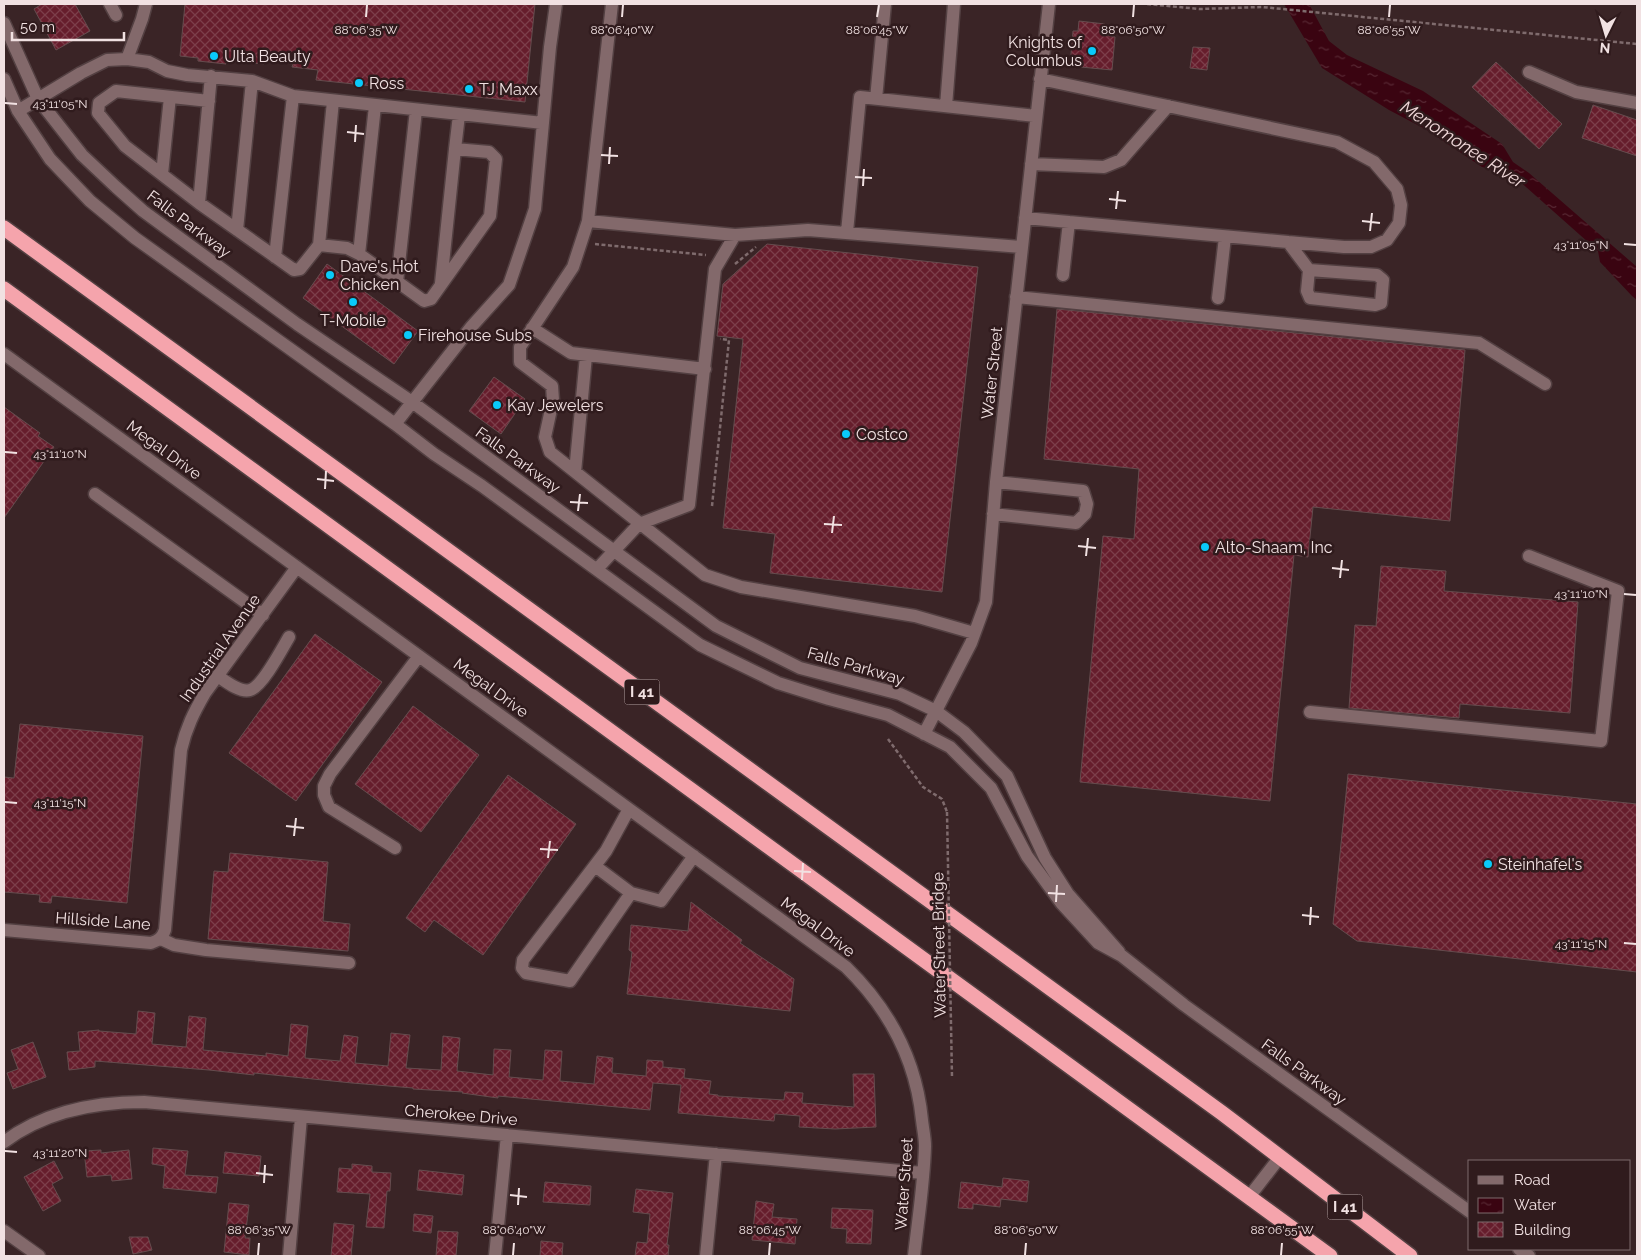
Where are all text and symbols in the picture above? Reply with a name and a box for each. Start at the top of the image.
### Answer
scale bar [12,10,125,42]
north arrow [1581,10,1631,60]
text: 50 m [20,18,55,36]
text: 88°06'35"W [334,23,398,37]
text: 88°06'40"W [590,23,654,37]
text: 88°06'45"W [846,23,909,37]
text: 88°06'50"W [1101,23,1165,37]
text: 88°06'55"W [1357,23,1421,37]
place label: Knights of Columbus [1006,33,1083,70]
text: N [1599,40,1611,56]
marker: Knights of Columbus [1086,45,1098,57]
place label: Ulta Beauty [224,47,311,66]
marker: Ulta Beauty [208,50,220,62]
place label: Ross [369,74,404,93]
marker: Ross [353,77,365,89]
place label: TJ Maxx [479,80,538,99]
marker: TJ Maxx [463,83,475,95]
water label: Menomonee River [1397,96,1530,193]
text: 43°11'05"N [33,97,87,111]
street label: Falls Parkway [143,186,235,262]
text: 43°11'05"N [1554,238,1608,252]
place label: Dave's Hot Chicken [340,257,419,294]
marker: Dave's Hot Chicken [324,269,336,281]
marker: T-Mobile [347,296,359,308]
place label: T-Mobile [320,311,386,330]
street label: Water Street [978,325,1006,420]
place label: Firehouse Subs [418,326,532,345]
marker: Firehouse Subs [402,329,414,341]
place label: Kay Jewelers [507,396,604,415]
marker: Kay Jewelers [491,399,503,411]
street label: Megal Drive [123,416,205,484]
street label: Falls Parkway [472,423,564,497]
place label: Costco [856,425,908,444]
marker: Costco [840,428,852,440]
text: 43°11'10"N [33,447,87,461]
place label: Alto-Shaam, Inc [1215,538,1333,557]
marker: Alto-Shaam, Inc [1199,541,1211,553]
text: 43°11'10"N [1554,587,1608,601]
street label: Industrial Avenue [176,590,264,706]
street label: Falls Parkway [805,643,907,689]
street label: Megal Drive [450,654,532,722]
road number: I 41 [624,680,660,704]
text: 43°11'15"N [34,796,86,810]
place label: Steinhafel's [1498,855,1583,874]
marker: Steinhafel's [1482,858,1494,870]
street label: Water Street Bridge [928,872,950,1018]
street label: Megal Drive [777,893,859,961]
street label: Hillside Lane [55,908,151,934]
text: 43°11'15"N [1555,937,1607,951]
street label: Falls Parkway [1258,1035,1350,1109]
street label: Cherokee Drive [404,1101,518,1129]
street label: Water Street [891,1136,917,1231]
text: 43°11'20"N [33,1146,87,1160]
legend [1468,1160,1631,1250]
text: Road [1514,1171,1550,1189]
road number: I 41 [1328,1194,1362,1220]
text: Water [1514,1196,1557,1214]
text: Building [1514,1221,1571,1239]
text: 88°06'35"W [227,1223,291,1237]
text: 88°06'40"W [482,1223,546,1237]
text: 88°06'45"W [739,1223,802,1237]
text: 88°06'50"W [994,1223,1058,1237]
text: 88°06'55"W [1250,1223,1314,1237]

